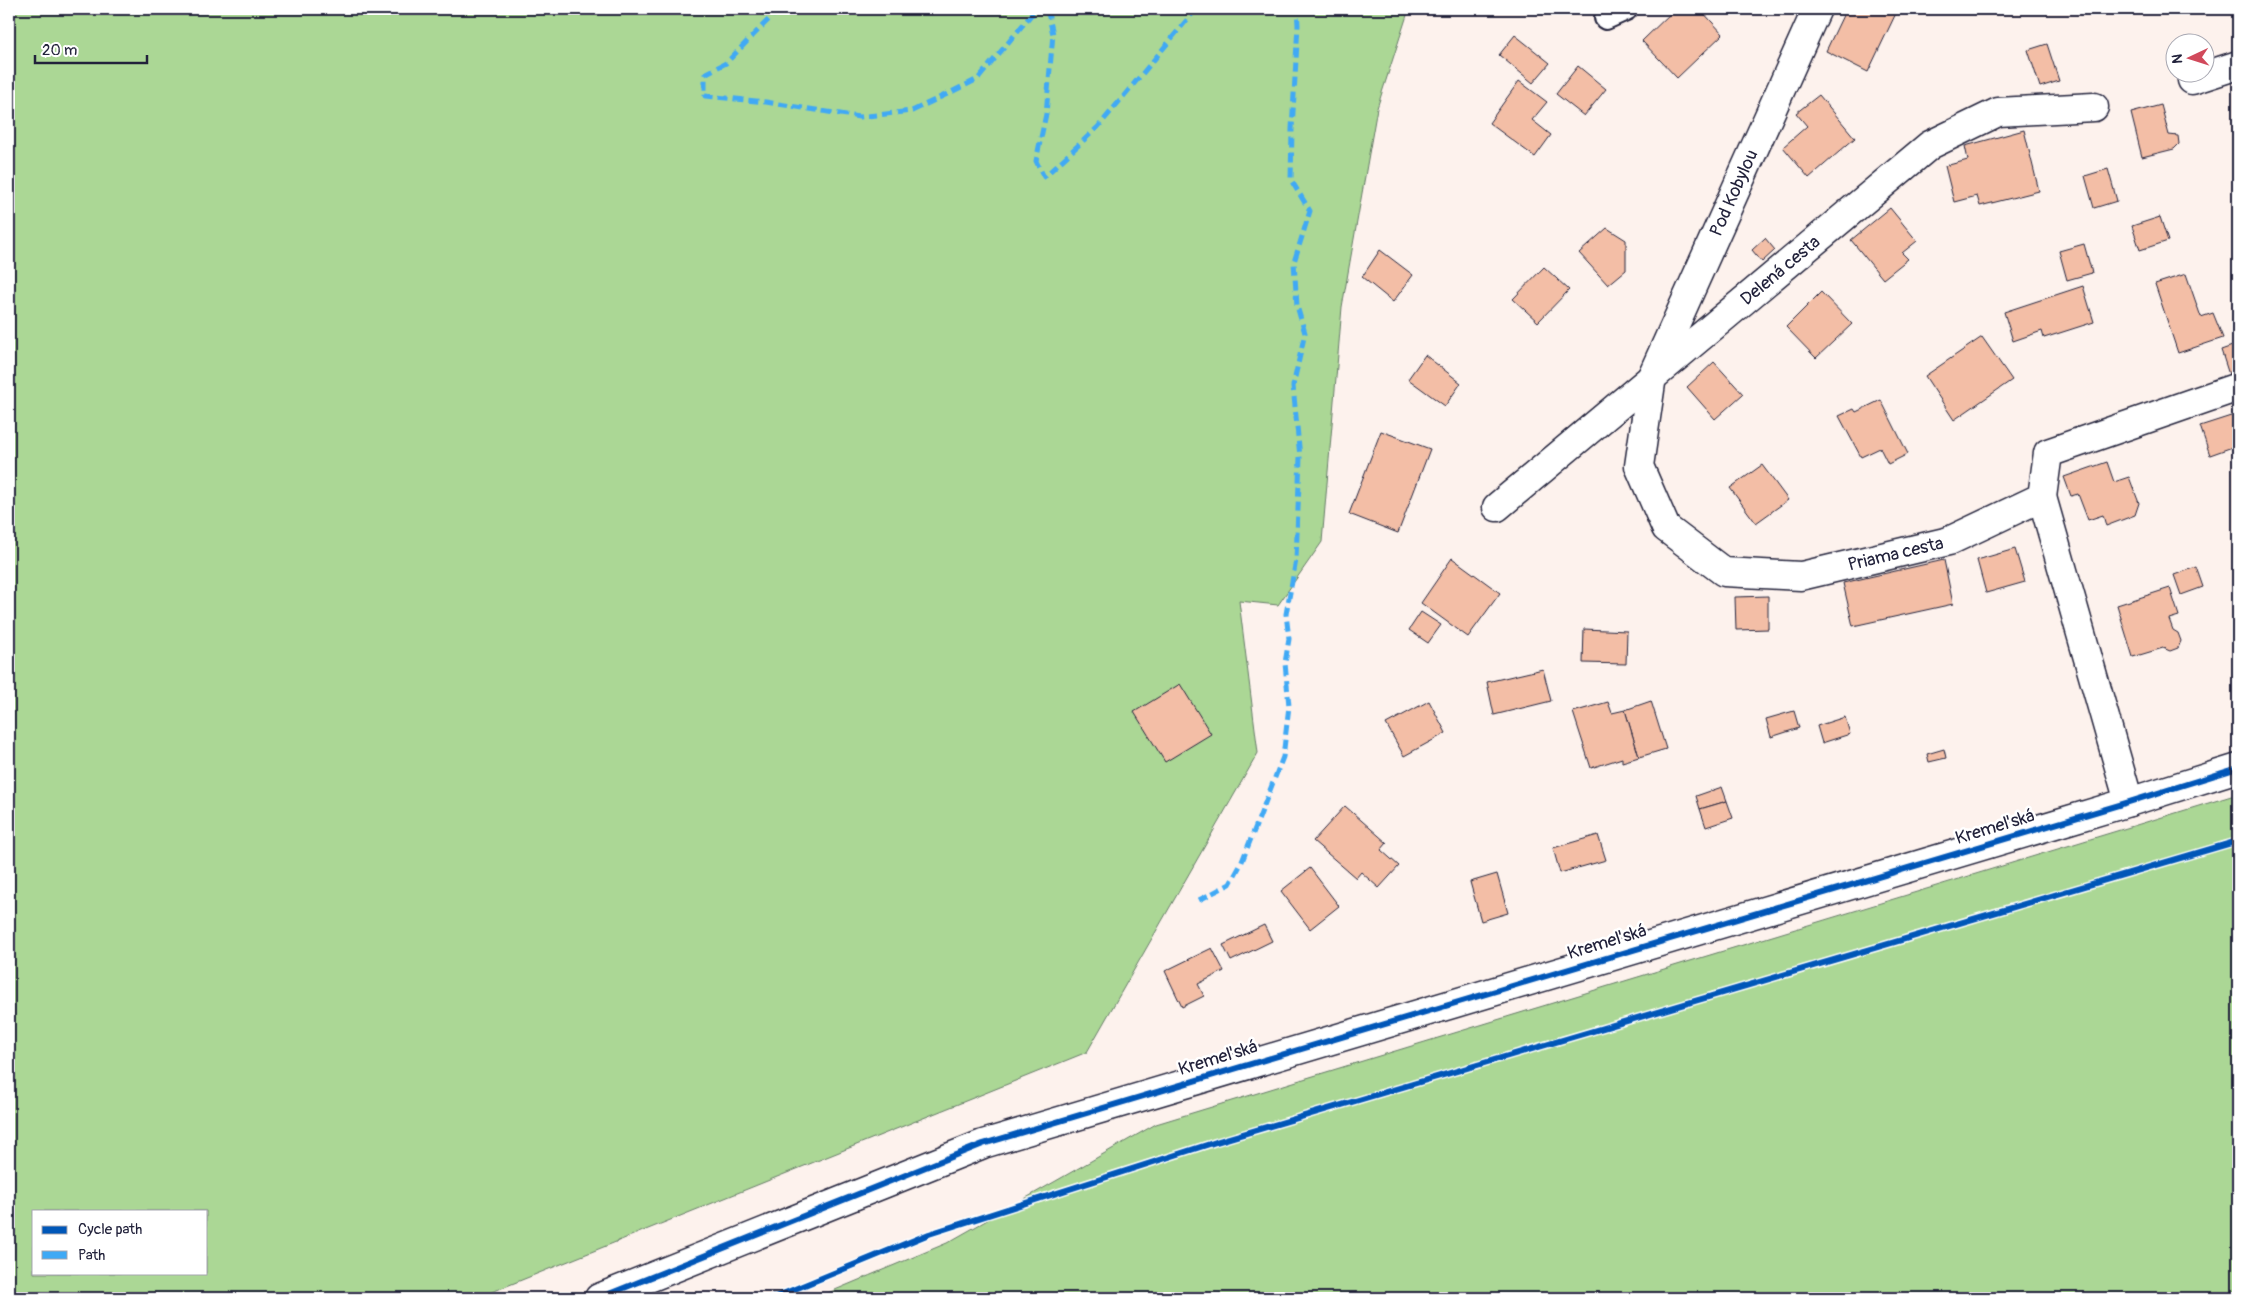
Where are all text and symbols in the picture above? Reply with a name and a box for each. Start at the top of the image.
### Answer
scale bar [35,32,148,64]
north arrow [2164,32,2214,82]
text: 20 m [42,41,77,60]
text: N [2169,54,2186,64]
street label: Pod Kobylou [1705,146,1763,240]
street label: Delená cesta [1735,230,1825,310]
street label: Priama cesta [1845,531,1946,576]
street label: Kremeľská [1953,804,2037,850]
street label: Kremeľská [1565,919,1649,965]
street label: Kremeľská [1176,1035,1260,1081]
legend [32,1210,208,1274]
text: Cycle path [78,1220,142,1239]
text: Path [78,1246,105,1265]

